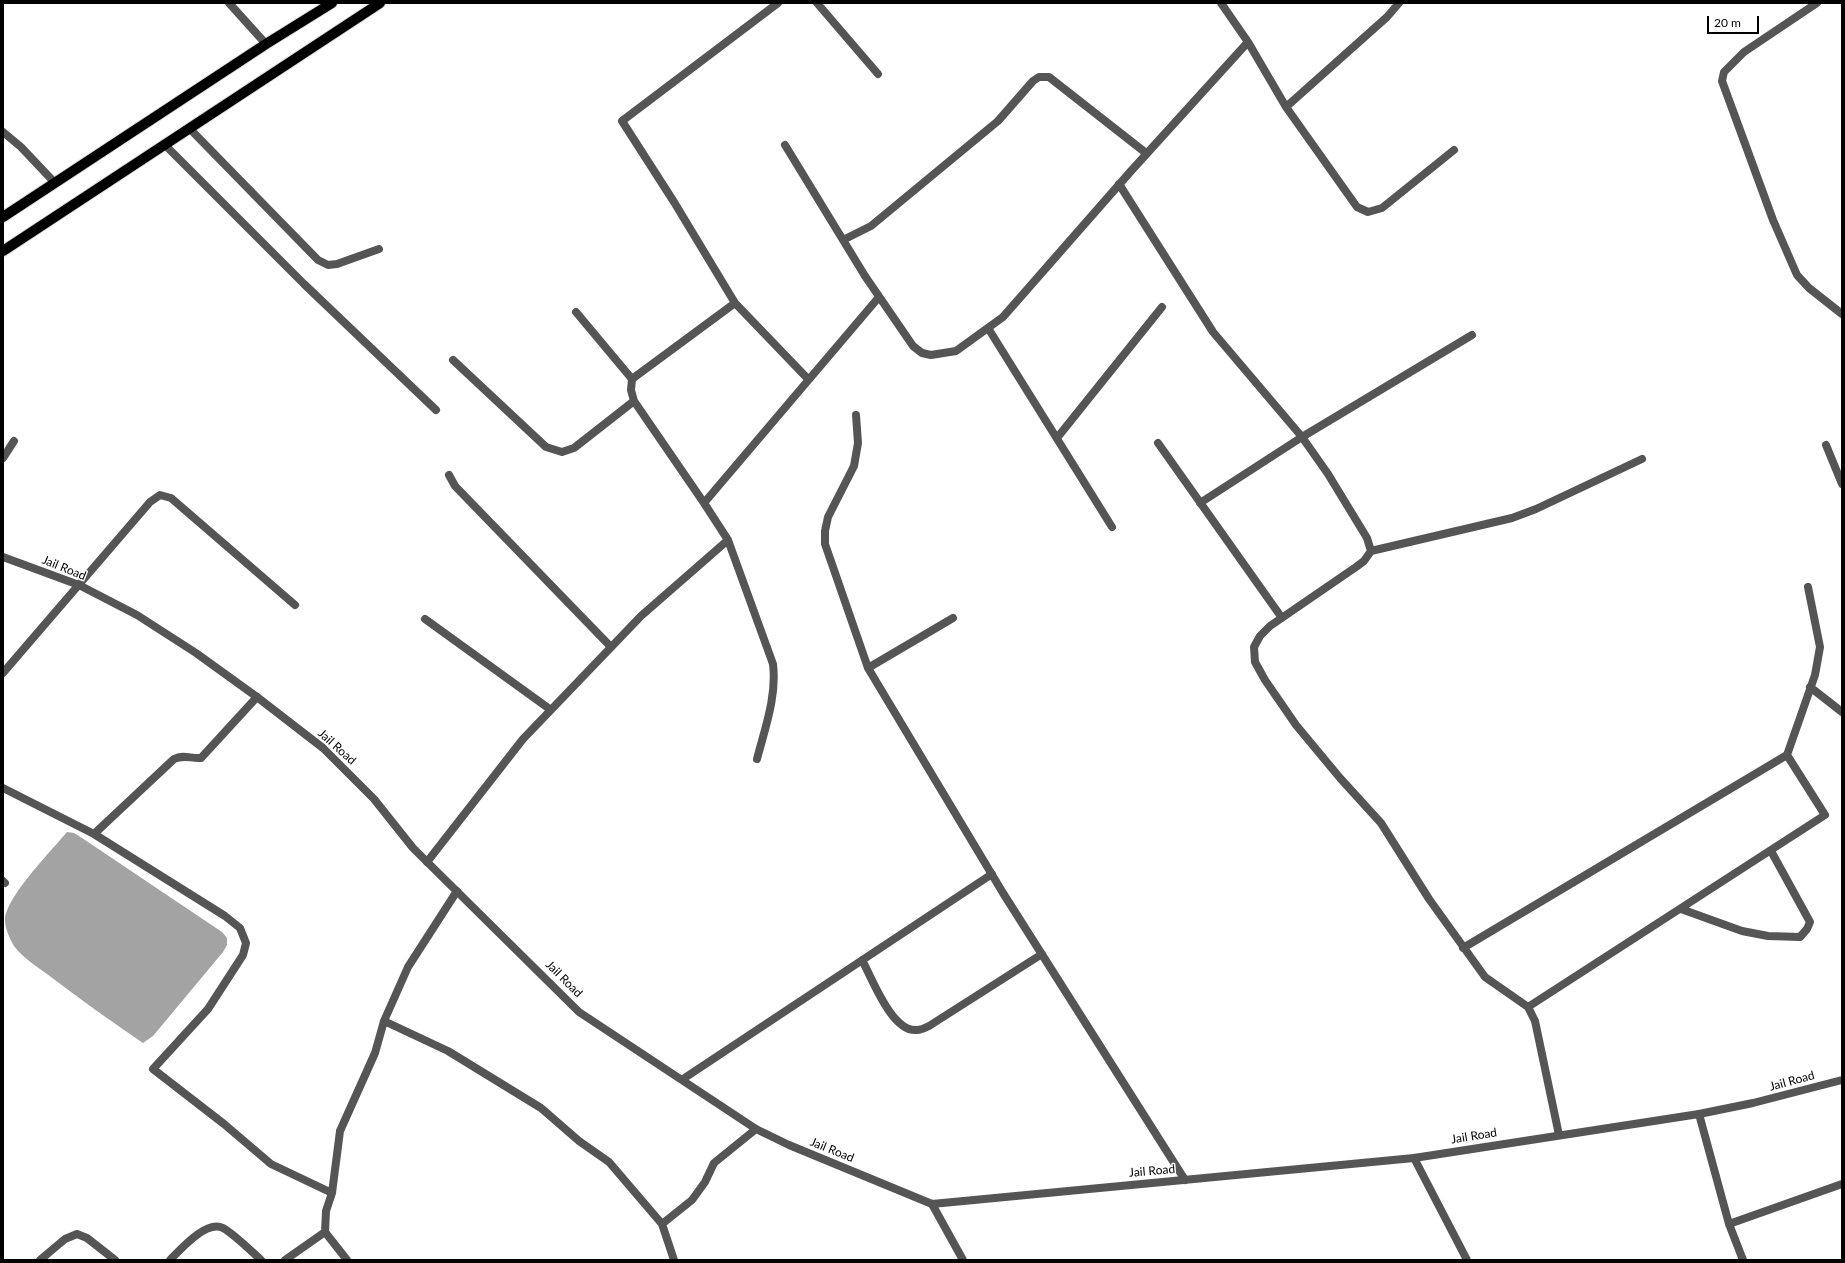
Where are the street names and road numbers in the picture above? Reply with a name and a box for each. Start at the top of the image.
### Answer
street label: Jail Road [40,553,88,583]
street label: Jail Road [315,726,359,768]
street label: Jail Road [543,958,585,1000]
street label: Jail Road [1768,1068,1816,1094]
street label: Jail Road [1450,1125,1498,1147]
street label: Jail Road [808,1135,856,1165]
street label: Jail Road [1128,1162,1176,1180]

